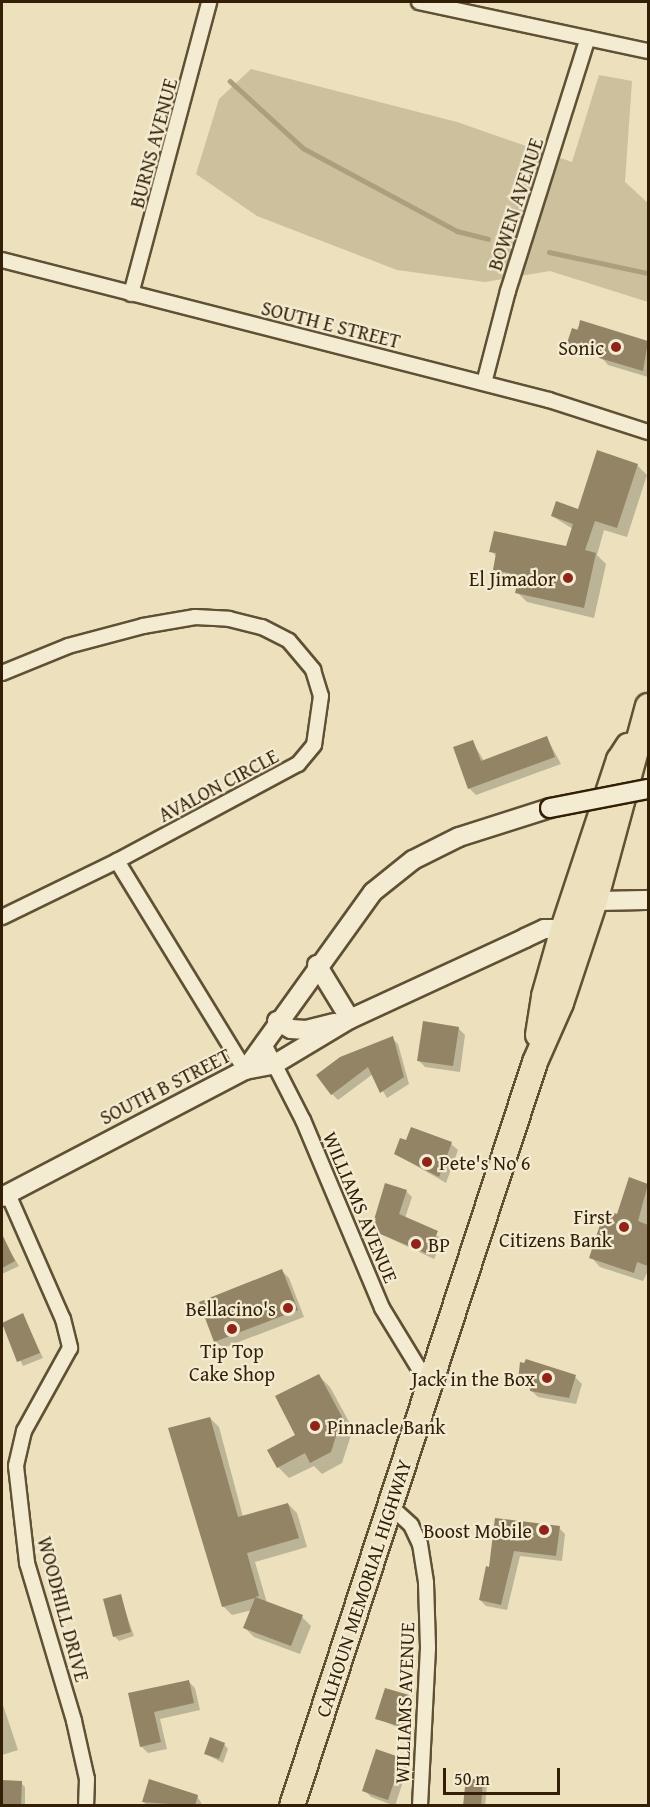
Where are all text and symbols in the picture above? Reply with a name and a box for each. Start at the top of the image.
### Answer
street label: BURNS AVENUE [124,75,182,211]
street label: BOWEN AVENUE [482,135,548,273]
street label: SOUTH E STREET [259,295,403,353]
place label: Sonic [558,335,604,359]
marker: Sonic [609,340,623,354]
place label: El Jimador [469,566,556,590]
marker: El Jimador [561,571,575,585]
street label: AVALON CIRCLE [154,743,282,827]
street label: SOUTH B STREET [96,1043,234,1129]
street label: WILLIAMS AVENUE [318,1128,404,1286]
place label: Pete's No 6 [439,1150,530,1174]
marker: Pete's No 6 [420,1155,434,1169]
place label: First Citizens Bank [499,1204,612,1251]
marker: First Citizens Bank [617,1220,631,1234]
place label: BP [428,1232,450,1256]
marker: BP [409,1237,423,1251]
place label: Bellacino's [186,1296,276,1320]
marker: Bellacino's [281,1301,295,1315]
marker: Tip Top Cake Shop [225,1322,239,1336]
place label: Tip Top Cake Shop [189,1338,275,1385]
place label: Jack in the Box [411,1366,535,1390]
marker: Jack in the Box [540,1371,554,1385]
place label: Pinnacle Bank [327,1414,445,1438]
marker: Pinnacle Bank [308,1419,322,1433]
street label: CALHOUN MEMORIAL HIGHWAY [310,1456,416,1720]
place label: Boost Mobile [423,1518,532,1542]
marker: Boost Mobile [537,1523,551,1537]
street label: WOODHILL DRIVE [33,1534,95,1684]
street label: WILLIAMS AVENUE [389,1622,419,1784]
scale bar [446,1756,563,1794]
text: 50 m [454,1765,490,1792]

